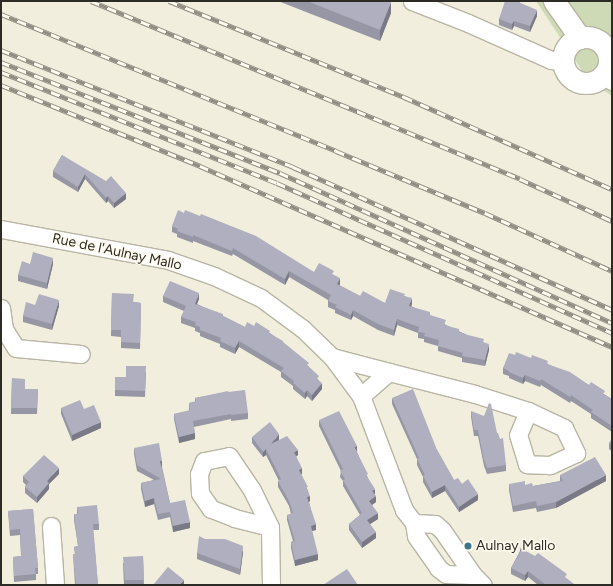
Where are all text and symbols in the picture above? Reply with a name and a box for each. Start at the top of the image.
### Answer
street label: Rue de l'Aulnay Mallo [51,230,183,274]
place label: Aulnay Mallo [476,538,555,554]
marker: Aulnay Mallo [463,541,473,551]

